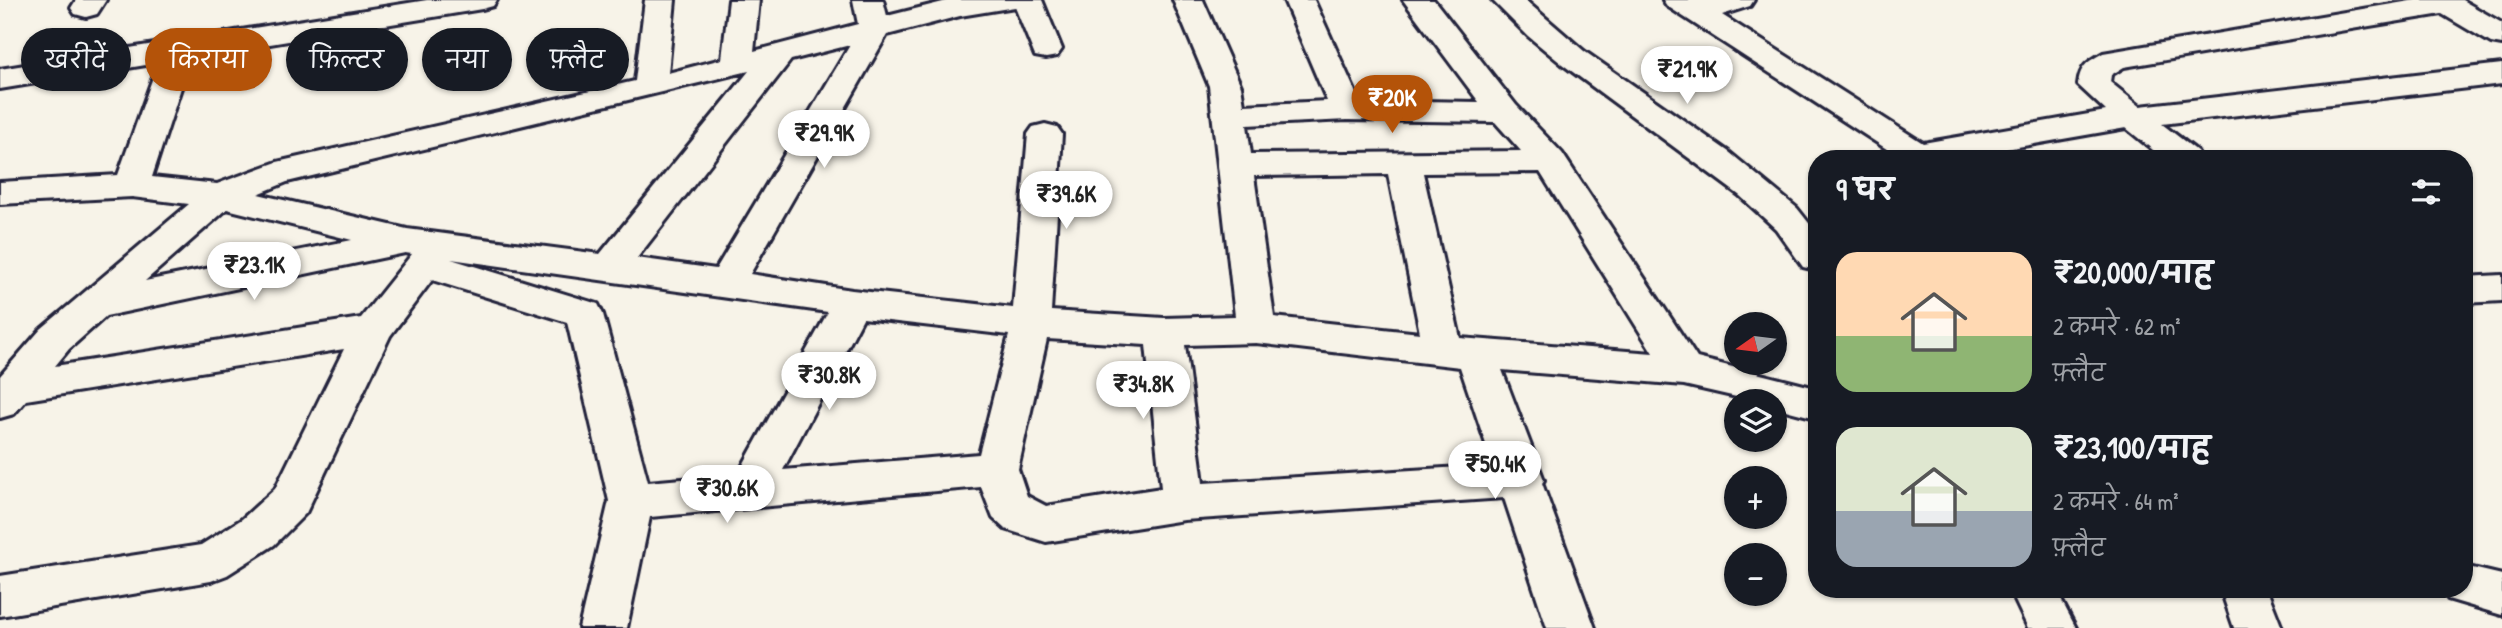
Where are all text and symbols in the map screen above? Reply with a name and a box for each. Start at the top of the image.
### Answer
chip: खरीदें [21,28,131,91]
chip: किराया [145,28,272,91]
chip: फ़िल्टर [286,28,408,91]
chip: नया [422,28,512,91]
chip: फ़्लैट [526,28,629,91]
pin: ₹21.9K [1630,46,1744,106]
text: ₹21.9K [1657,53,1717,84]
pin: ₹20K [1351,76,1433,135]
text: ₹20K [1368,82,1416,113]
pin: ₹29.9K [767,110,881,170]
text: ₹29.9K [794,117,854,148]
text: 9 घर [1836,169,1894,209]
pin: ₹39.6K [1009,172,1123,231]
icon: filters [2407,173,2445,211]
text: ₹39.6K [1036,178,1096,209]
pin: ₹23.1K [197,243,311,302]
text: ₹23.1K [223,249,285,280]
text: ₹20,000/माह [2053,252,2213,292]
icon: home [1892,280,1976,364]
text: 2 कमरे · 62 m² [2053,311,2181,342]
north arrow [1724,312,1787,374]
map controls [1724,312,1787,606]
pin: ₹30.8K [772,352,886,412]
text: फ़्लैट [2053,357,2105,388]
text: ₹30.8K [797,359,861,390]
pin: ₹34.8K [1086,362,1200,421]
text: ₹34.8K [1112,368,1174,399]
button: layers [1724,389,1787,452]
text: ₹23,100/माह [2053,427,2210,467]
pin: ₹50.4K [1438,442,1552,501]
text: ₹50.4K [1464,448,1526,479]
icon: home [1892,455,1976,539]
pin: ₹30.6K [670,466,784,525]
button: + [1724,466,1787,529]
text: ₹30.6K [696,472,758,503]
text: 2 कमरे · 64 m² [2053,486,2178,517]
text: फ़्लैट [2053,532,2105,563]
button: − [1724,543,1787,606]

